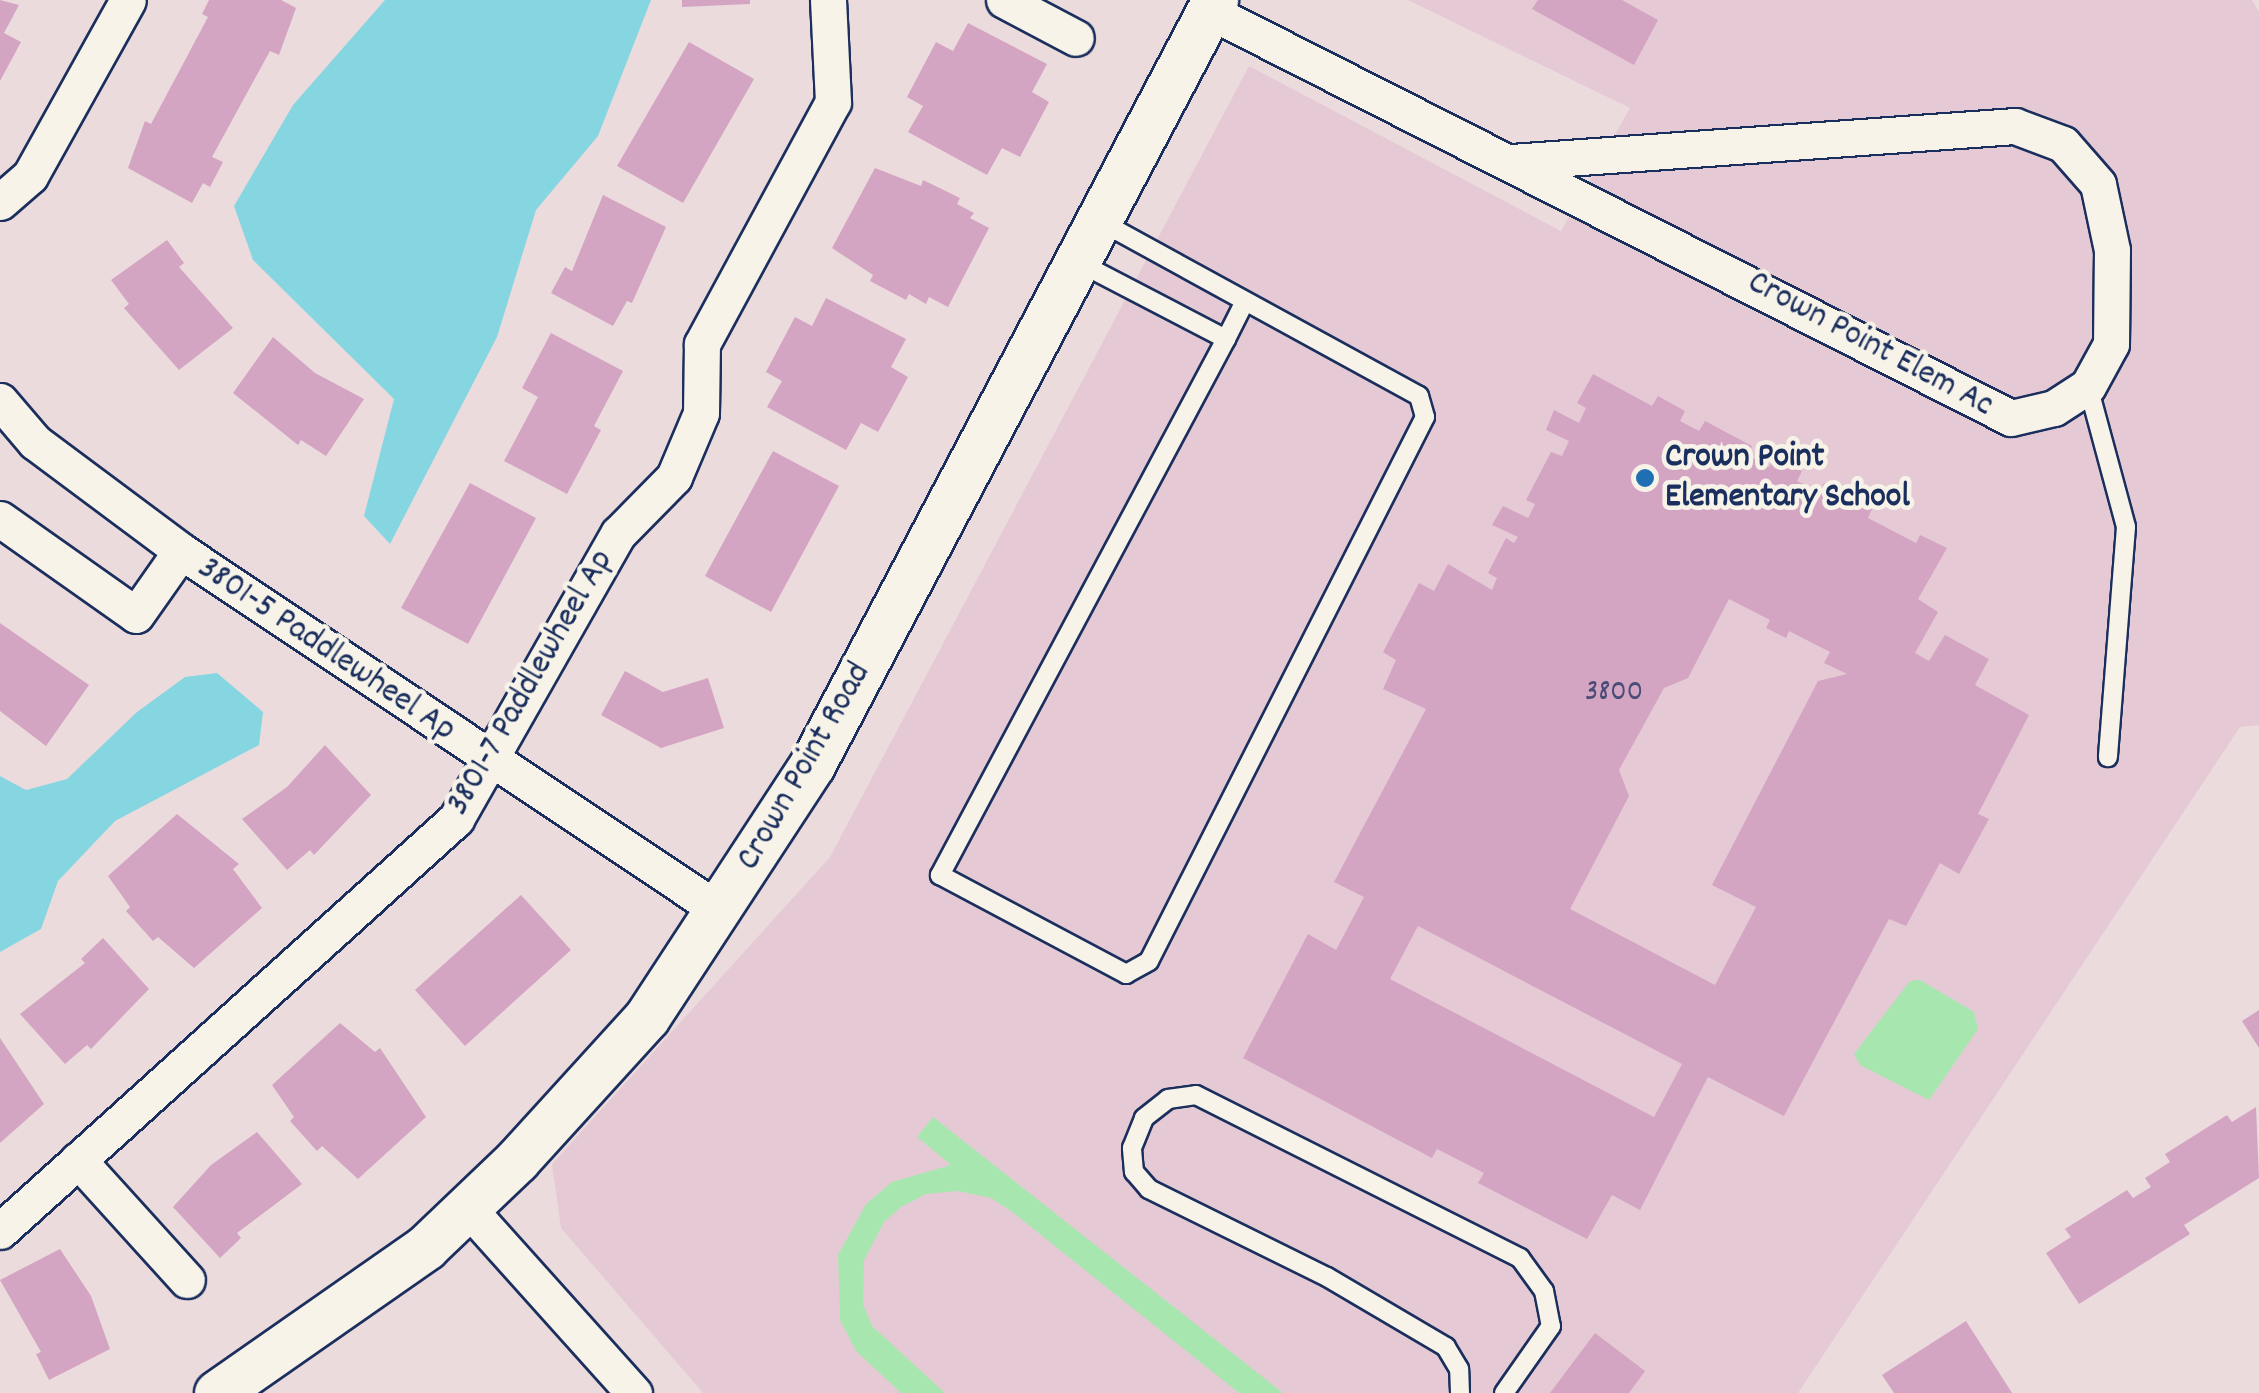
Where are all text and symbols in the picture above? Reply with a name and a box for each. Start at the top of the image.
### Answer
street label: Crown Point Elem Ac [1740,263,2000,427]
place label: Crown Point Elementary School [1665,437,1910,519]
marker: Crown Point Elementary School [1634,467,1656,489]
street label: 3801-7 Paddlewheel Ap [438,543,624,823]
street label: 3801-5 Paddlewheel Ap [189,548,463,752]
street label: Crown Point Road [729,656,881,878]
house number: 3800 [1585,676,1643,712]

